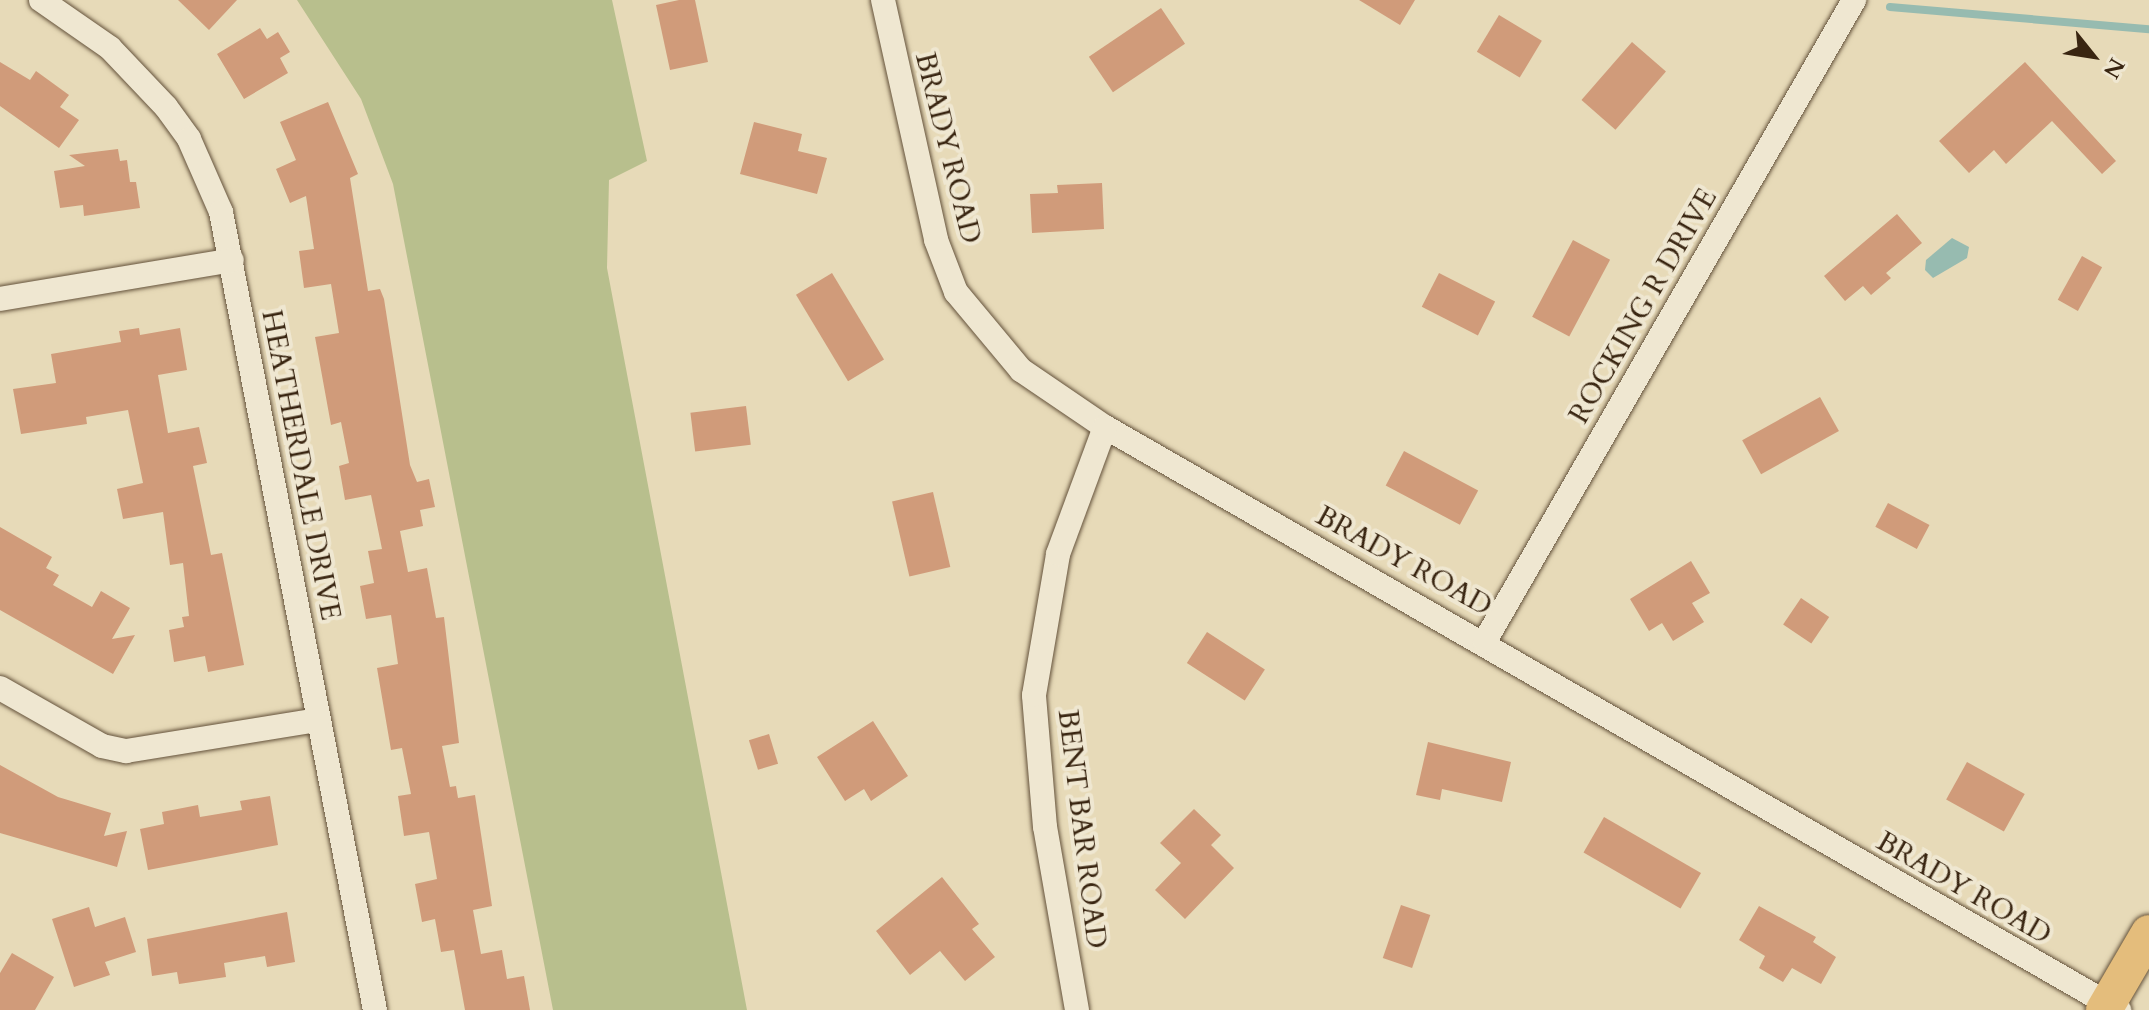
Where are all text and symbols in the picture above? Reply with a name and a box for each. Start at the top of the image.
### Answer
north arrow [2053,16,2133,96]
street label: BRADY ROAD [908,49,988,247]
text: N [2096,52,2132,84]
street label: ROCKING R DRIVE [1562,183,1724,429]
street label: HEATHERDALE DRIVE [254,307,348,623]
street label: BRADY ROAD [1310,499,1498,623]
street label: BENT BAR ROAD [1051,708,1113,950]
street label: BRADY ROAD [1871,825,2057,951]

